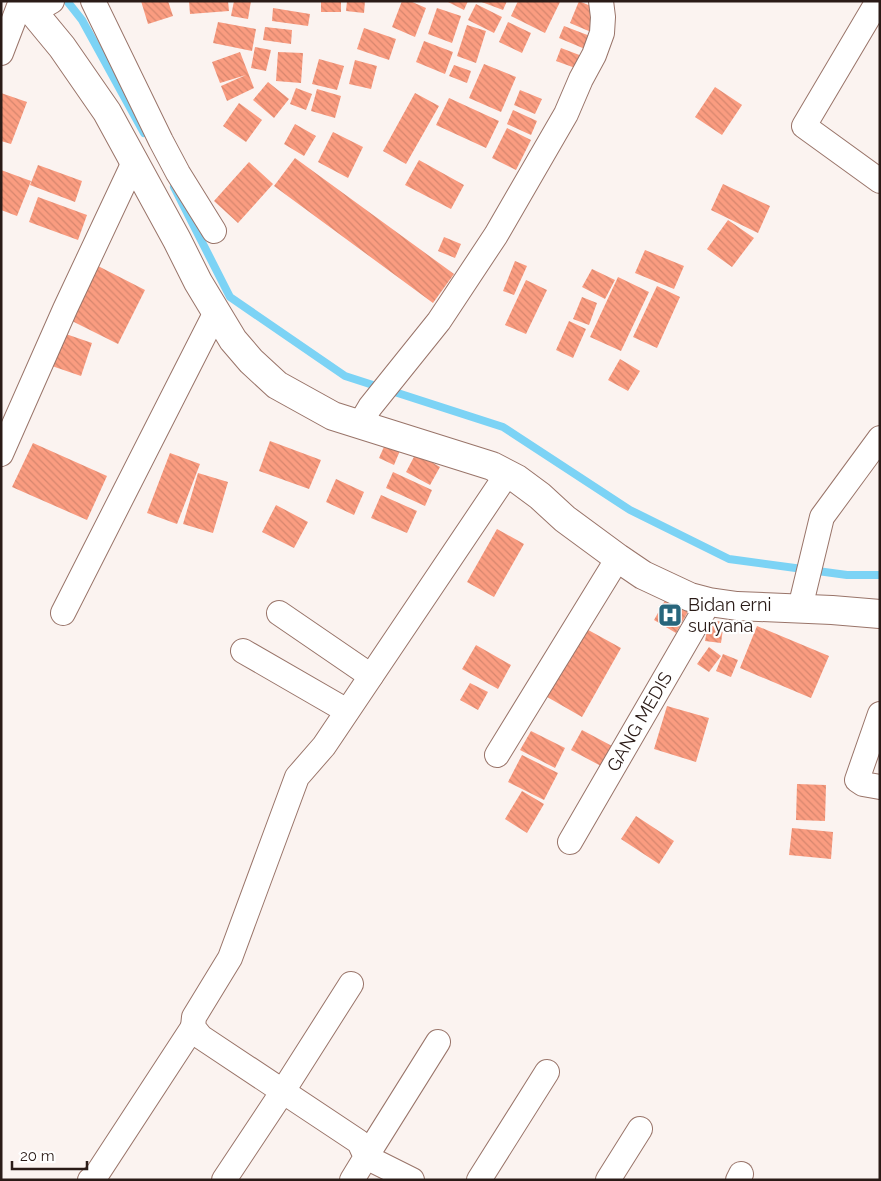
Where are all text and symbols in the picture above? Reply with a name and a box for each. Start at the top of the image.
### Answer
place label: Bidan erni suryana [688,594,771,636]
hospital icon: Bidan erni suryana [657,602,683,628]
street label: GANG MEDIS [602,668,676,775]
scale bar [12,1138,88,1170]
text: 20 m [20,1147,55,1165]

